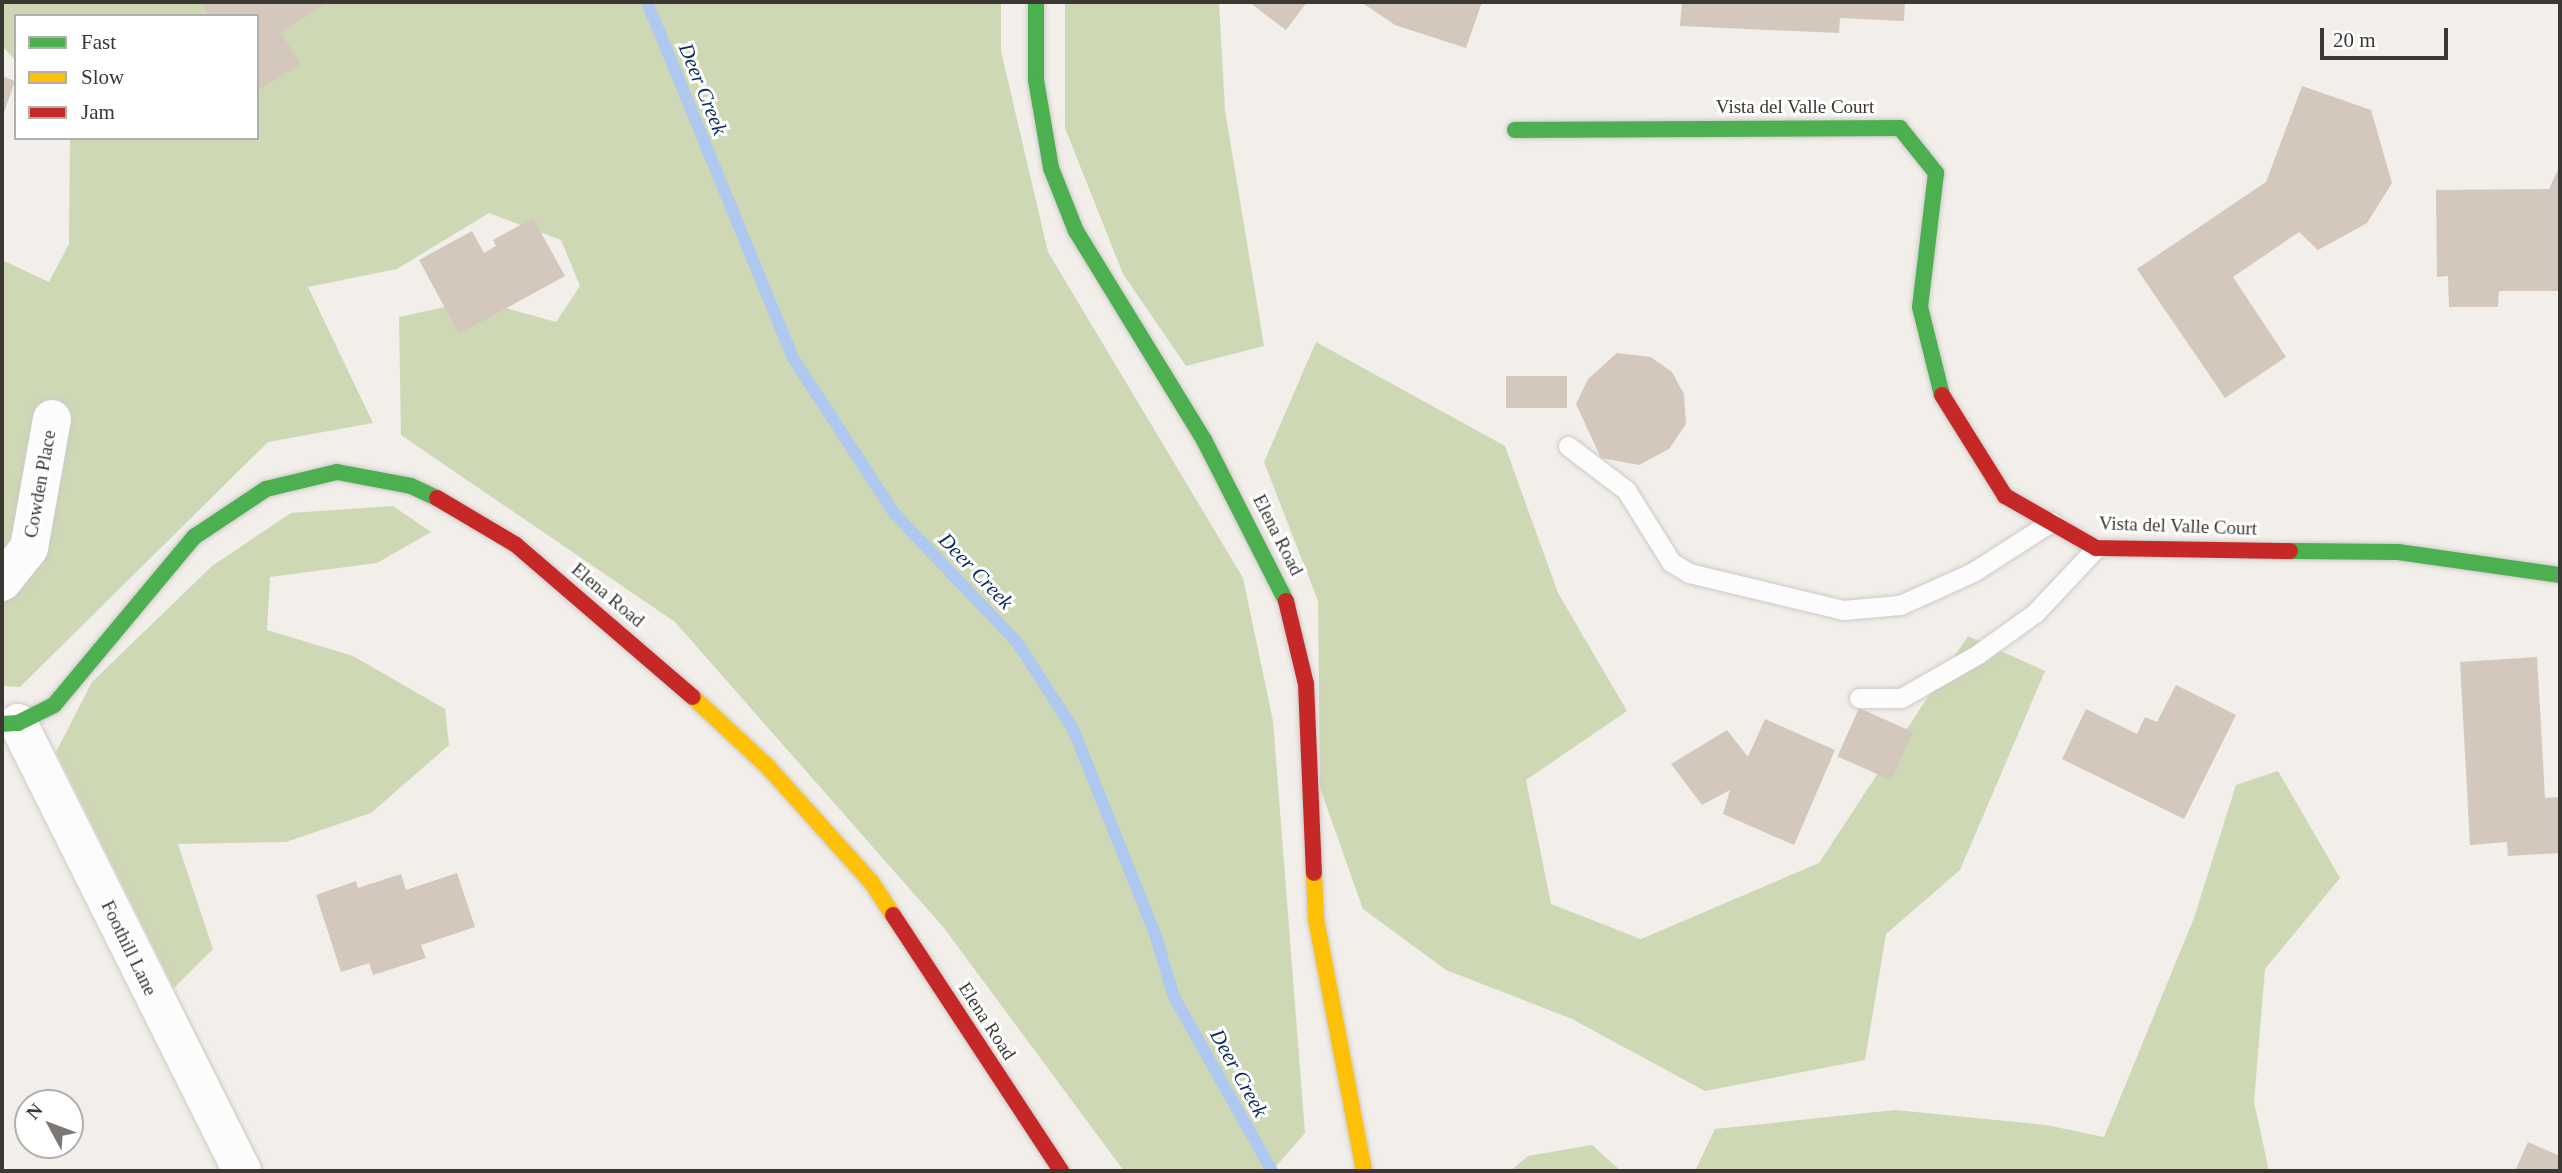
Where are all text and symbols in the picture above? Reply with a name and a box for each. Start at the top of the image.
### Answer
legend [14,14,259,140]
scale bar [2324,14,2452,58]
text: 20 m [2333,28,2376,52]
text: Fast [81,30,116,54]
water label: Deer Creek [673,40,733,138]
text: Slow [81,65,124,89]
street label: Vista del Valle Court [1716,96,1874,118]
text: Jam [81,100,115,124]
street label: Cowden Place [19,428,61,540]
street label: Elena Road [1248,491,1308,579]
street label: Vista del Valle Court [2098,512,2258,540]
water label: Deer Creek [933,528,1019,614]
street label: Elena Road [567,558,649,632]
street label: Foothill Lane [96,897,162,999]
street label: Elena Road [953,978,1021,1064]
water label: Deer Creek [1205,1025,1273,1121]
north arrow [14,1089,84,1159]
text: N [22,1099,47,1123]

